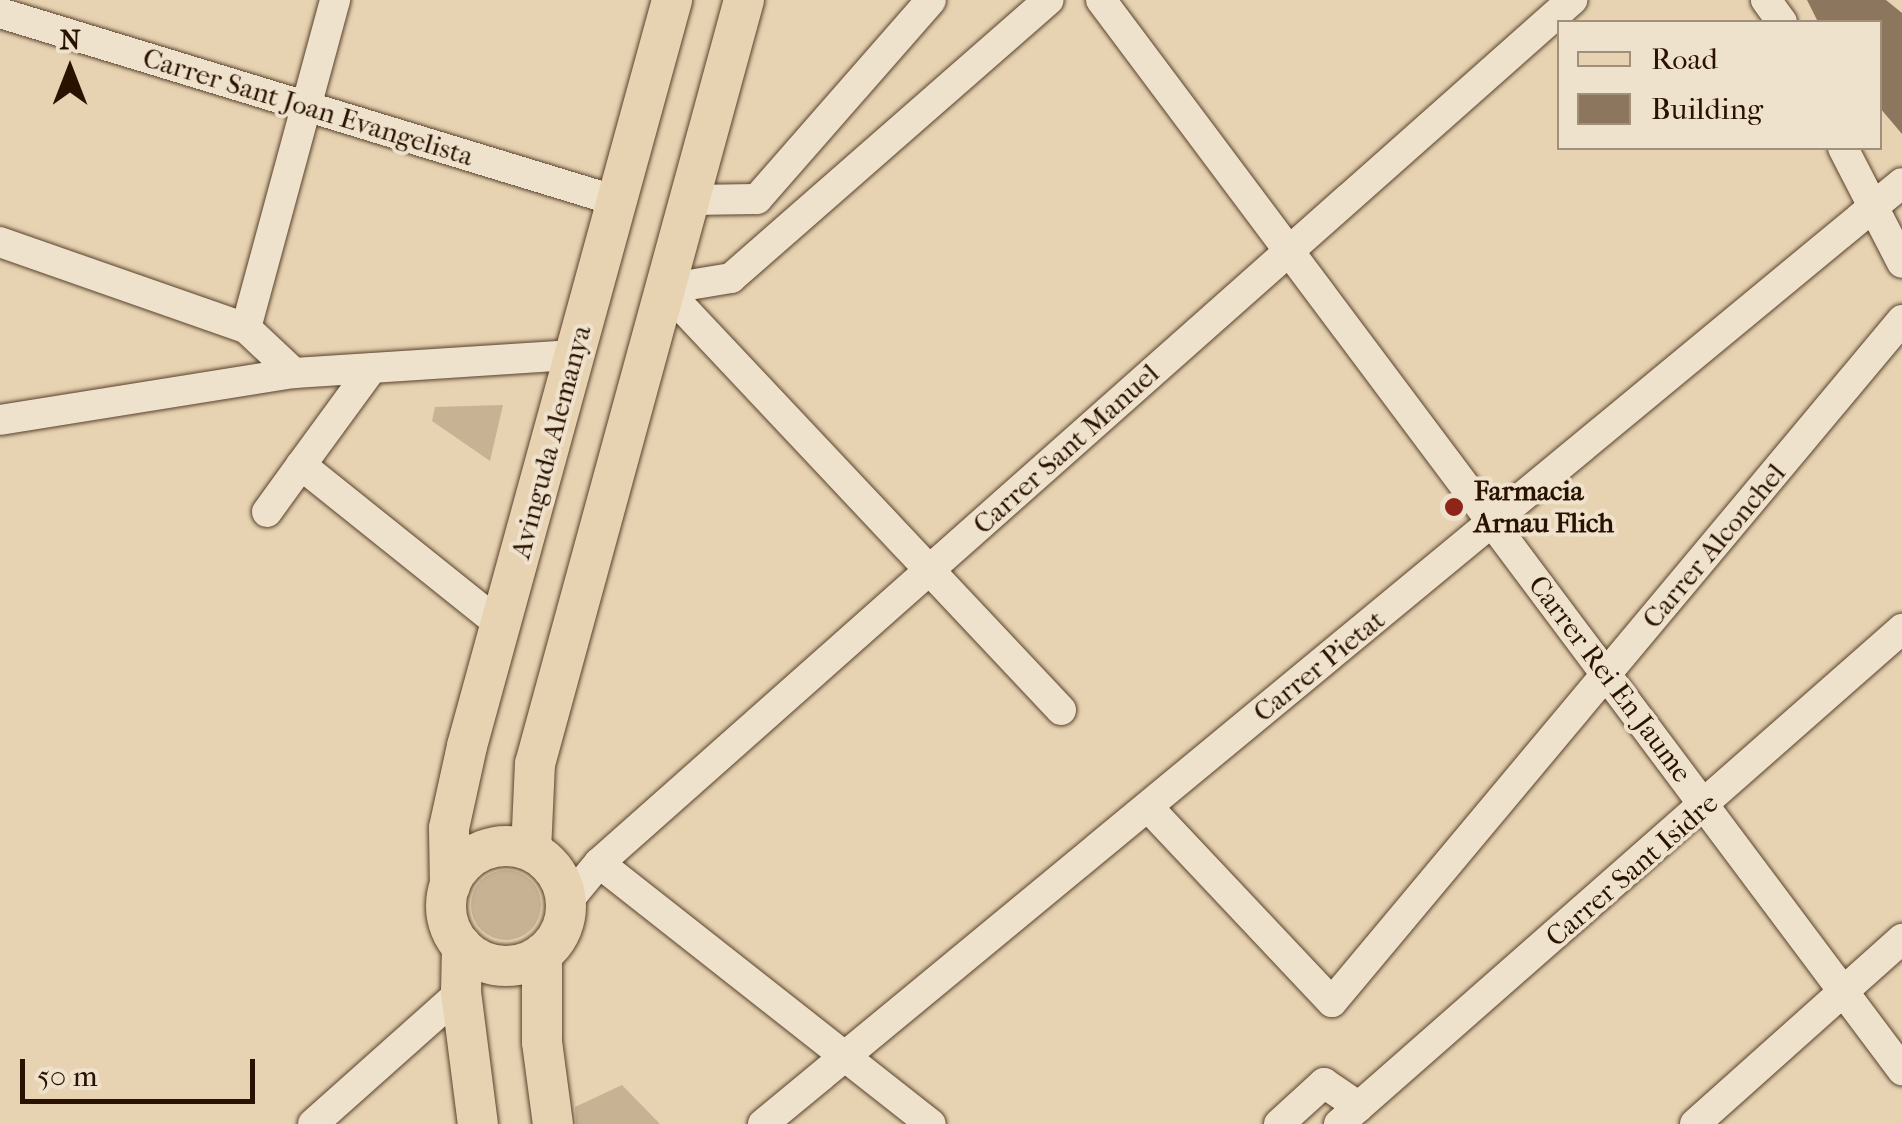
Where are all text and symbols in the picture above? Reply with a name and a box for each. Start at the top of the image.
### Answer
north arrow [20,20,120,120]
legend [1557,20,1882,150]
text: N [59,23,81,56]
street label: Carrer Sant Joan Evangelista [139,41,477,173]
text: Road [1651,42,1718,77]
text: Building [1651,92,1763,127]
street label: Avinguda Alemanya [504,322,598,562]
street label: Carrer Sant Manuel [966,357,1166,541]
street label: Carrer Alconchel [1635,457,1793,635]
place label: Farmacia Arnau Flich [1474,474,1614,540]
marker: Farmacia Arnau Flich [1443,496,1465,518]
street label: Carrer Rei En Jaume [1521,569,1699,789]
street label: Carrer Pietat [1247,603,1391,729]
street label: Carrer Sant Isidre [1539,786,1725,954]
scale bar [25,1039,260,1101]
text: 50 m [37,1059,98,1094]

